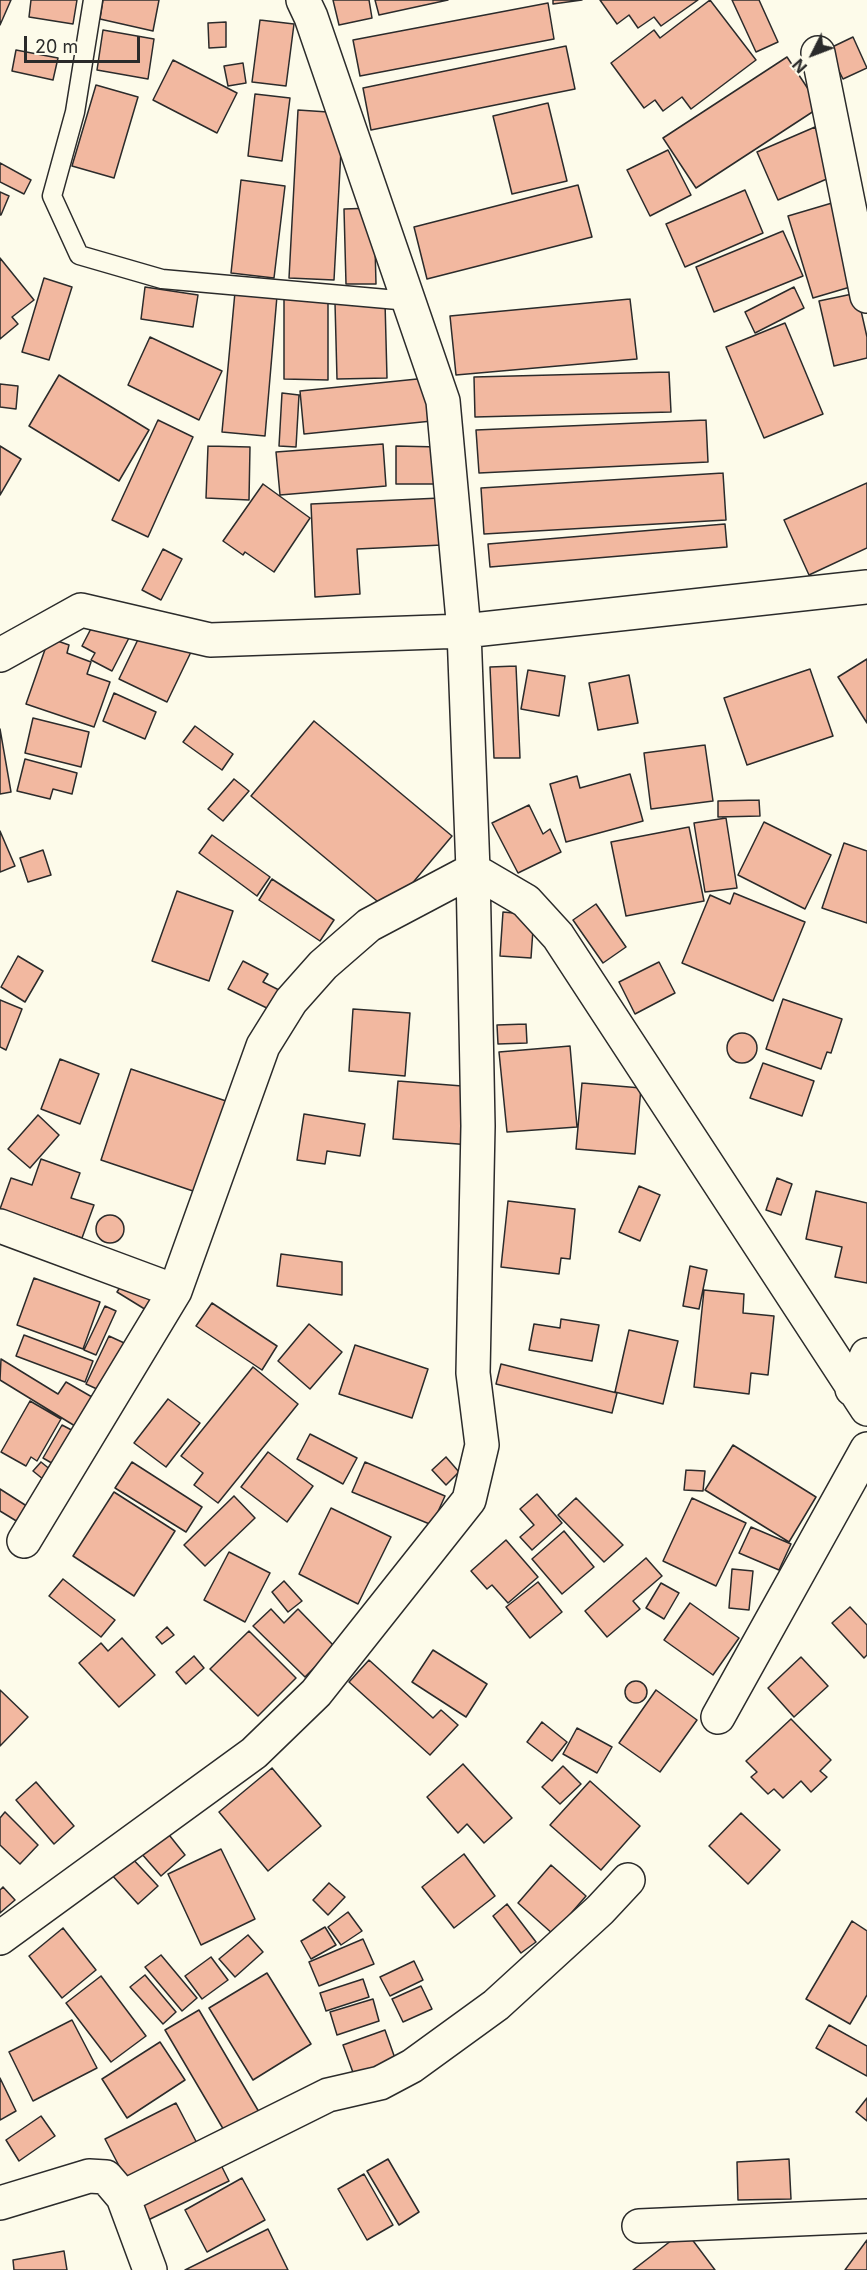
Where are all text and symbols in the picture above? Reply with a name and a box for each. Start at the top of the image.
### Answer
scale bar [27,24,142,62]
north arrow [783,24,843,84]
text: 20 m [35,36,78,57]
text: N [788,55,811,77]

